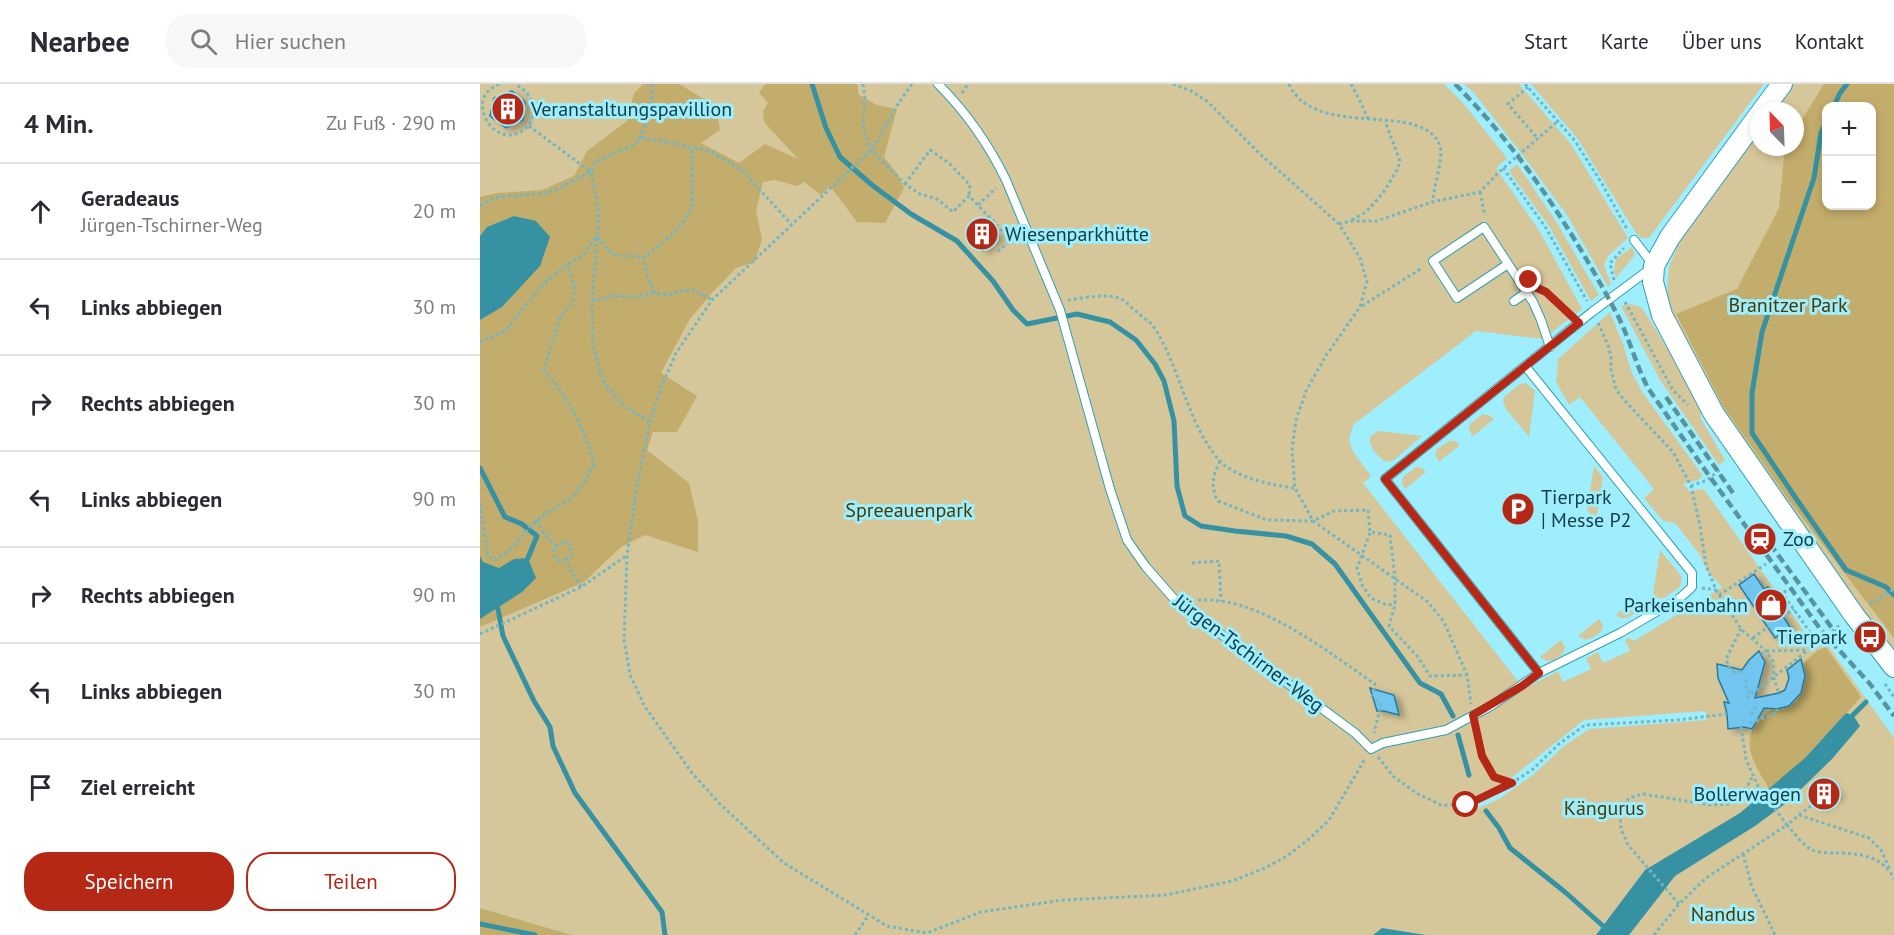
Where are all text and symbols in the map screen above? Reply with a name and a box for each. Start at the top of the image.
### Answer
search box [166,14,586,68]
text: Nearbee [30,23,130,60]
icon: search [187,25,220,58]
text: Hier suchen [235,27,346,55]
text: Start [1524,28,1568,55]
text: Karte [1601,28,1649,55]
text: Über uns [1682,28,1762,55]
text: Kontakt [1795,28,1864,55]
building icon: Veranstaltungspavillion [490,91,526,127]
place label: Veranstaltungspavillion [530,96,732,122]
north arrow [1750,102,1804,156]
map controls [1822,102,1876,210]
button: + [1822,102,1876,156]
text: 4 Min. [24,107,94,140]
text: Zu Fuß · 290 m [326,110,456,136]
button: − [1822,156,1876,210]
text: Geradeaus [81,184,179,212]
icon: ahead [24,195,57,228]
text: 20 m [413,198,456,224]
text: Jürgen-Tschirner-Weg [81,212,263,238]
building icon: Wiesenparkhütte [964,216,1000,252]
place label: Wiesenparkhütte [1005,221,1149,247]
route end [1515,266,1541,292]
icon: left [24,291,57,324]
park label: Branitzer Park [1728,292,1848,318]
text: Links abbiegen [81,293,222,321]
text: 30 m [413,294,456,320]
icon: right [24,387,57,420]
text: Rechts abbiegen [81,389,235,417]
text: 30 m [413,390,456,416]
icon: left [24,483,57,516]
place label: Tierpark | Messe P2 [1541,484,1632,533]
text: Links abbiegen [81,485,222,513]
text: 90 m [413,486,456,512]
parking icon: Tierpark | Messe P2 [1500,491,1536,527]
park label: Spreeauenpark [845,497,973,523]
station icon: Zoo [1742,521,1778,557]
place label: Zoo [1783,526,1814,552]
icon: right [24,579,57,612]
text: Rechts abbiegen [81,581,235,609]
text: 90 m [413,582,456,608]
street label: Jürgen-Tschirner-Weg [1168,587,1329,718]
shop icon: Parkeisenbahn [1753,587,1789,623]
place label: Parkeisenbahn [1624,592,1748,618]
bus stop icon: Tierpark [1852,619,1888,655]
place label: Tierpark [1776,624,1847,650]
icon: left [24,675,57,708]
text: Links abbiegen [81,677,222,705]
text: 30 m [413,678,456,704]
icon: arrive [24,771,57,804]
text: Ziel erreicht [81,773,195,801]
building icon: Bollerwagen [1806,776,1842,812]
place label: Bollerwagen [1694,781,1801,807]
route start [1452,791,1478,817]
park label: Kängurus [1564,795,1644,821]
button: Speichern [24,852,234,911]
button: Teilen [246,852,456,911]
park label: Nandus [1691,901,1755,927]

